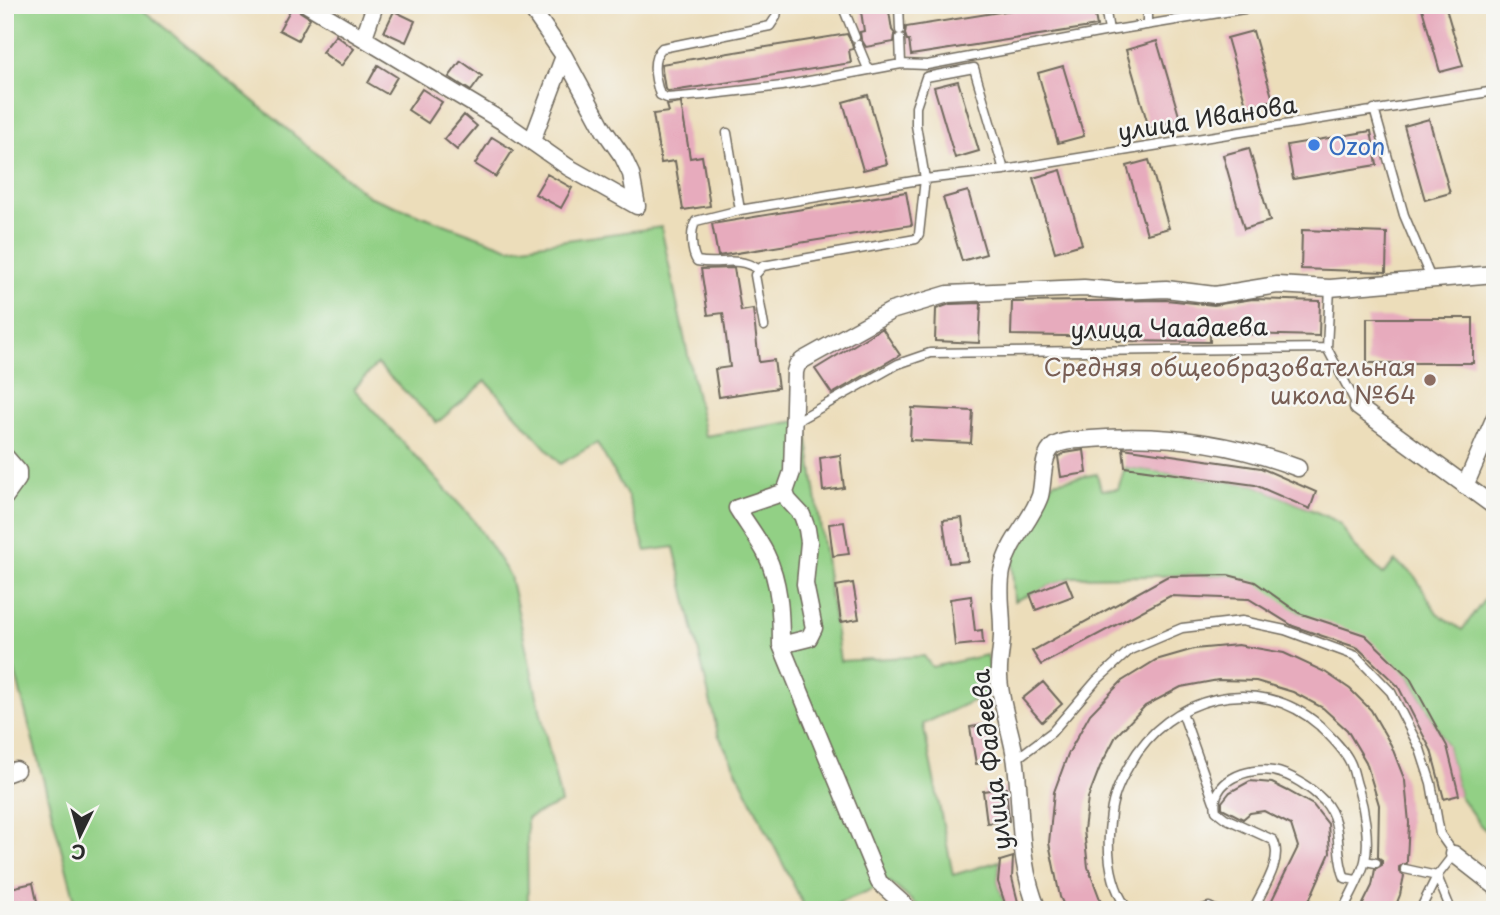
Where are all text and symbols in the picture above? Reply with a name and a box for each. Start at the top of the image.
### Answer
street label: улица Иванова [1115,85,1299,149]
place label: Ozon [1328,127,1385,163]
marker: Ozon [1306,137,1322,153]
street label: улица Чаадаева [1070,307,1268,347]
place label: Средняя общеобразовательная школа №64 [1043,348,1416,412]
marker: Средняя общеобразовательная школа №64 [1422,372,1438,388]
street label: улица Фадеева [961,667,1019,852]
north arrow [46,800,116,870]
text: С [70,838,87,868]

